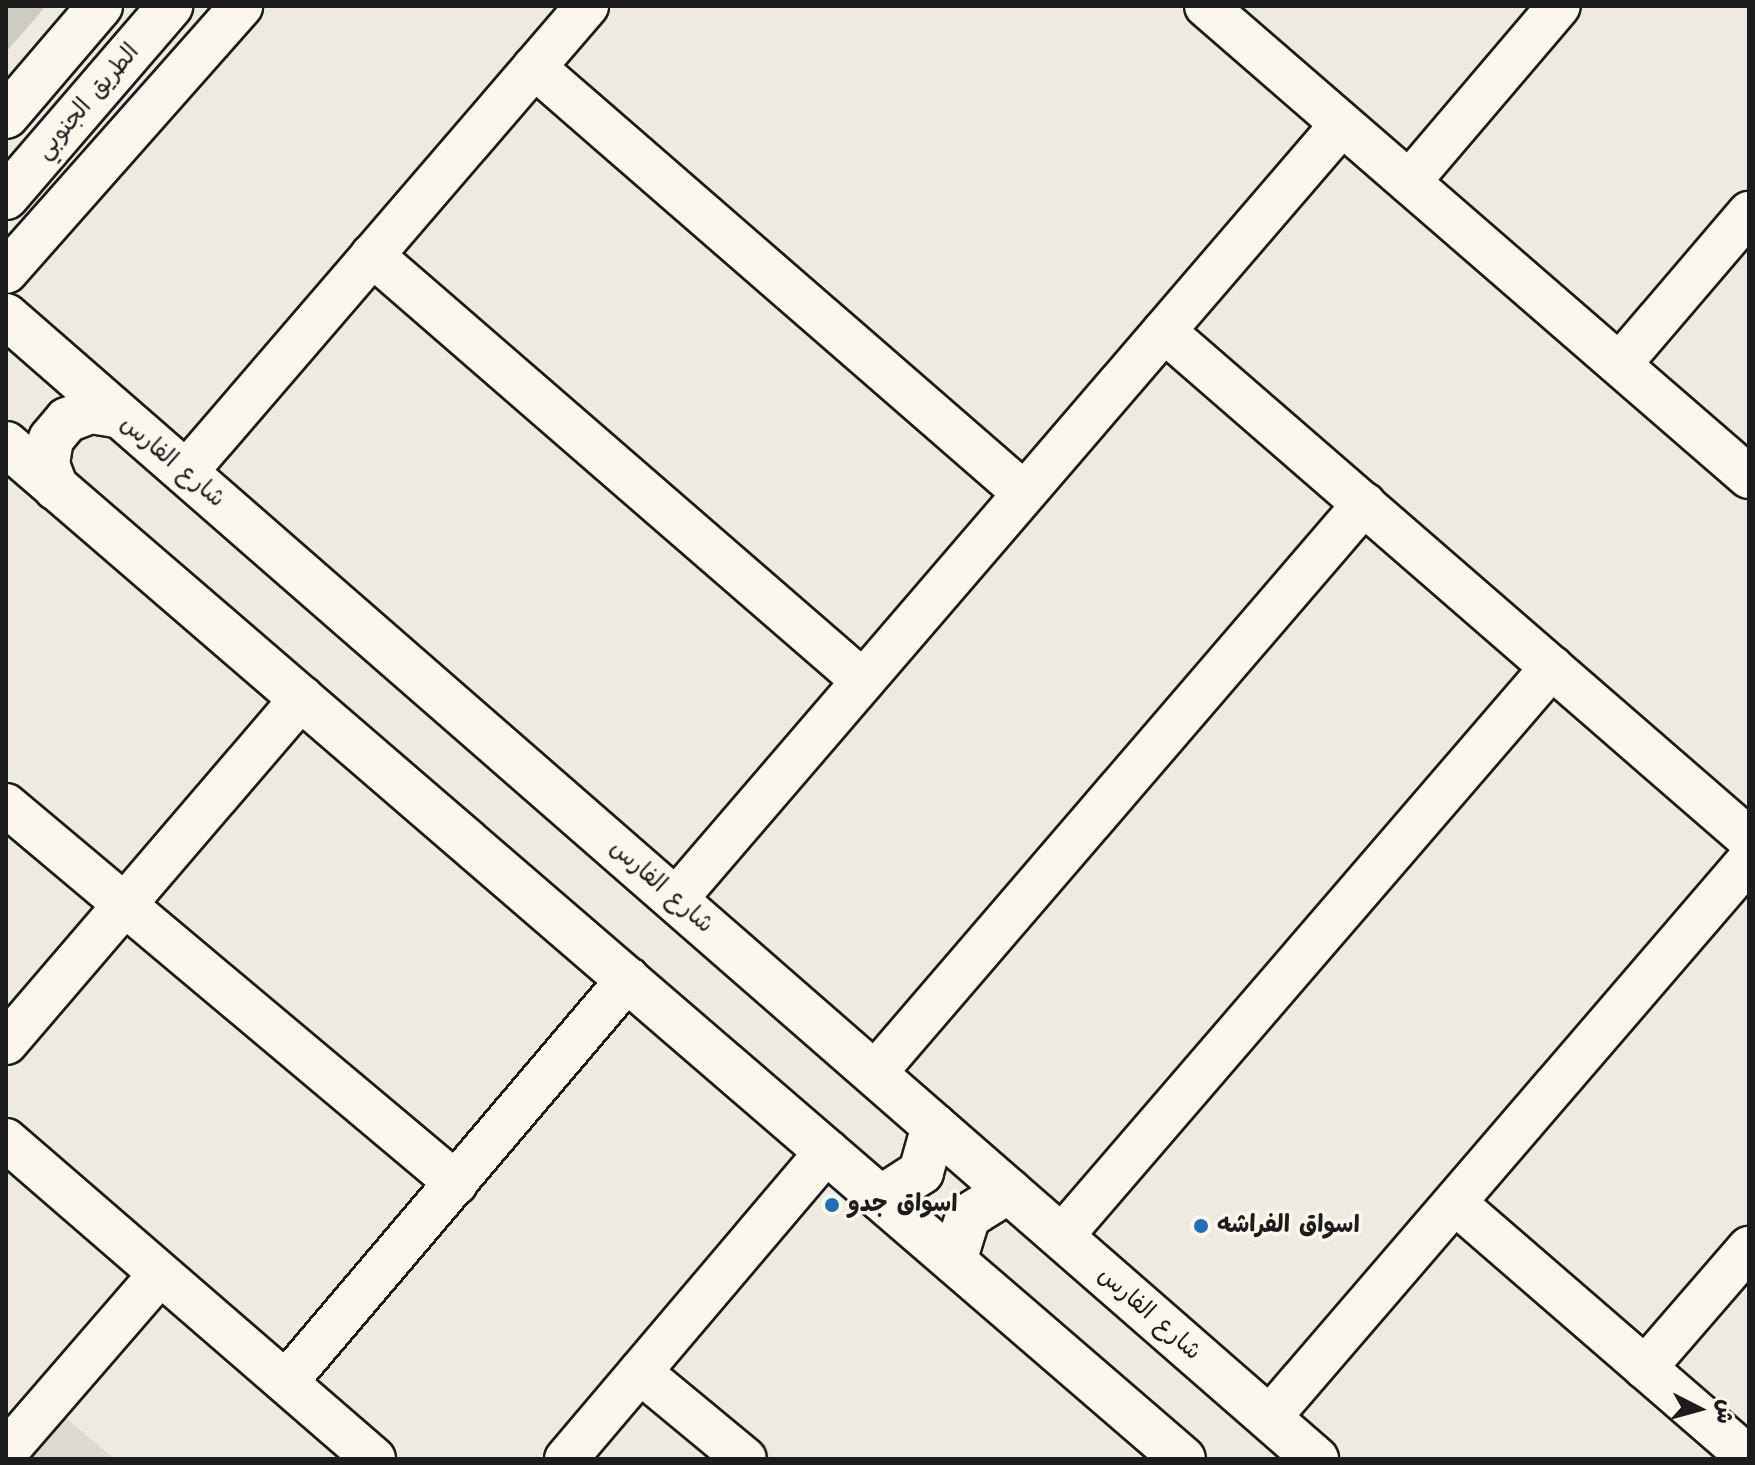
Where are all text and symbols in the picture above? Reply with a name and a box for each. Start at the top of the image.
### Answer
street label: الطريق الجنوبي [30,38,146,166]
street label: شارع الفارس [114,410,230,514]
street label: شارع الفارس [603,834,719,940]
place label: اسواق جدو [848,1191,957,1219]
marker: اسواق جدو [823,1196,841,1214]
place label: اسواق الفراشه [1217,1212,1360,1240]
marker: اسواق الفراشه [1192,1217,1210,1235]
street label: شارع الفارس [1091,1261,1207,1367]
north arrow [1659,1369,1739,1449]
text: ش [1705,1398,1742,1425]

